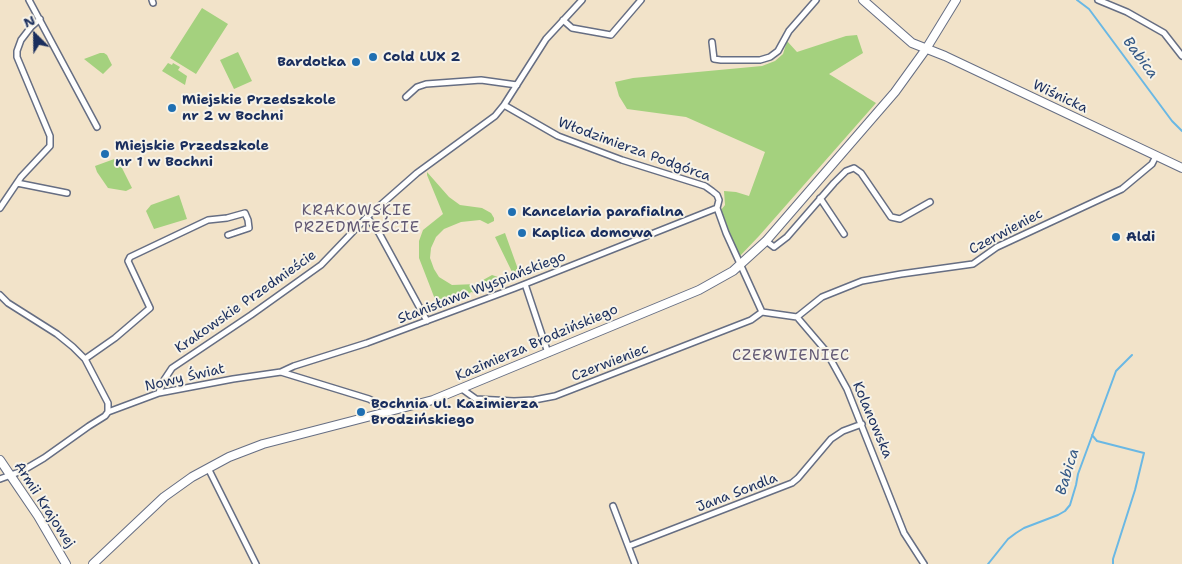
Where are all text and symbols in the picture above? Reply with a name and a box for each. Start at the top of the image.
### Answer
north arrow [10,10,60,60]
text: N [21,11,38,32]
water label: Babica [1119,34,1161,82]
place label: Cold LUX 2 [383,49,460,65]
marker: Cold LUX 2 [367,51,379,63]
place label: Bardotka [277,54,346,70]
marker: Bardotka [350,56,362,68]
street label: Wiśnicka [1030,77,1090,117]
place label: Miejskie Przedszkole nr 2 w Bochni [182,92,336,124]
marker: Miejskie Przedszkole nr 2 w Bochni [166,102,178,114]
street label: Włodzimierza Podgórca [555,115,713,185]
place label: Miejskie Przedszkole nr 1 w Bochni [115,138,269,170]
marker: Miejskie Przedszkole nr 1 w Bochni [99,148,111,160]
district label: KRAKOWSKIE PRZEDMIEŚCIE [292,202,422,237]
place label: Kancelaria parafialna [522,204,684,220]
marker: Kancelaria parafialna [506,206,518,218]
street label: Czerwieniec [966,206,1046,258]
place label: Kaplica domowa [532,225,653,241]
marker: Kaplica domowa [516,227,528,239]
place label: Aldi [1126,229,1155,245]
marker: Aldi [1110,231,1122,243]
street label: Krakowskie Przedmieście [172,247,320,357]
street label: Stanisława Wyspiańskiego [396,248,568,328]
street label: Kazimierza Brodzińskiego [453,301,621,385]
street label: Czerwieniec [569,341,651,385]
district label: CZERWIENIEC [731,347,851,365]
street label: Nowy Świat [143,361,227,395]
street label: Kolanowska [848,379,896,461]
place label: Bochnia ul. Kazimierza Brodzińskiego [371,396,538,428]
marker: Bochnia ul. Kazimierza Brodzińskiego [355,406,367,418]
water label: Babica [1052,447,1084,497]
street label: Armii Krajowej [10,459,78,551]
street label: Jana Sondla [694,470,780,516]

